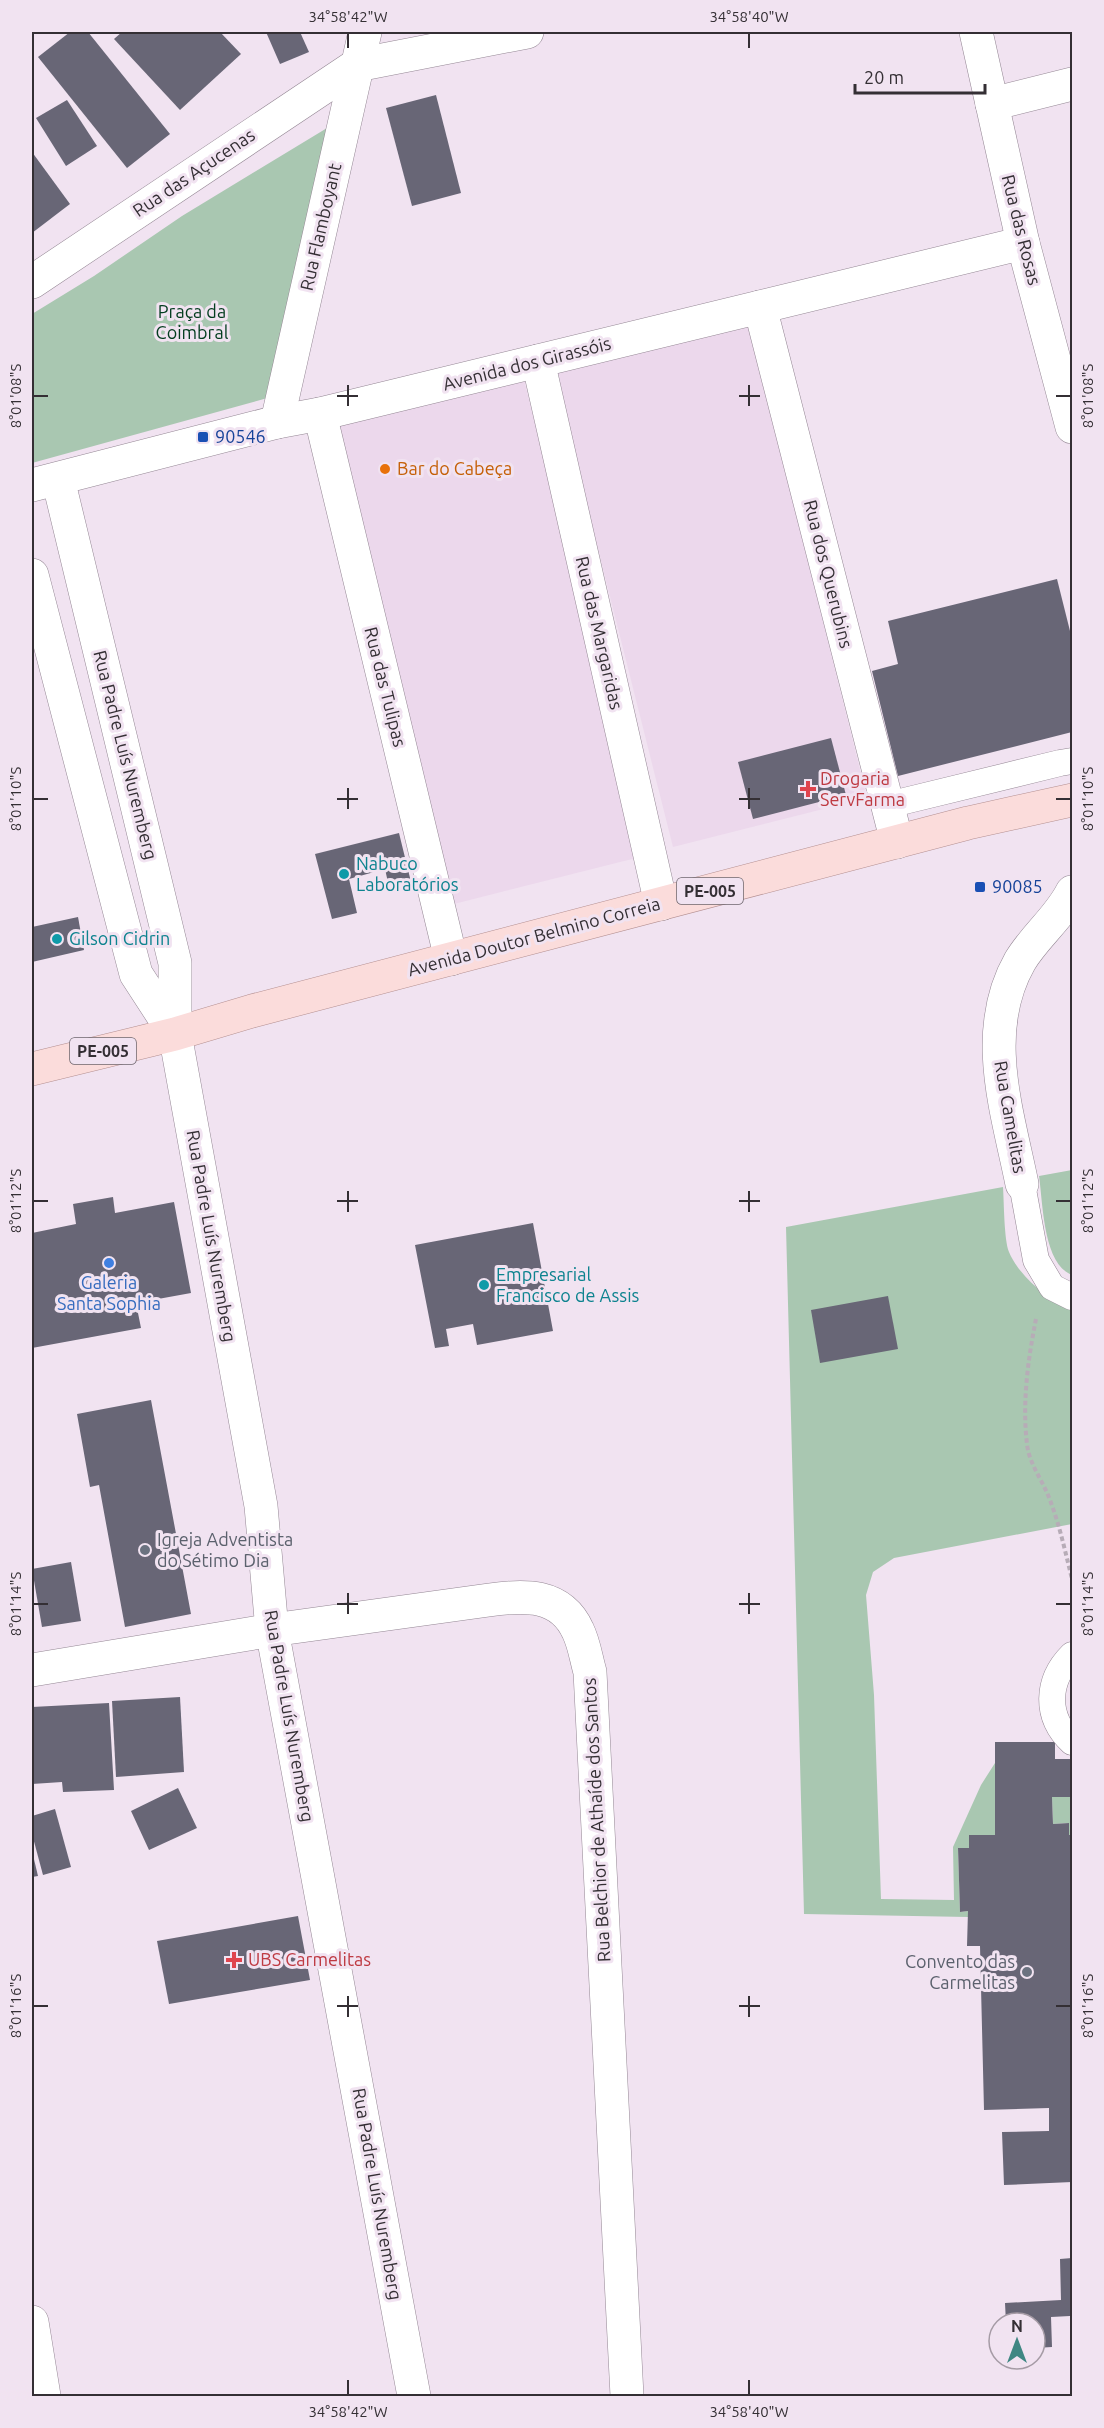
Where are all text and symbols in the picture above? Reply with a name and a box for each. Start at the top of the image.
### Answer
text: 34°58'42"W [308,8,388,25]
text: 34°58'40"W [709,8,789,25]
scale bar [855,57,986,95]
text: 20 m [864,67,904,87]
street label: Rua das Açucenas [129,124,258,220]
street label: Rua Flamboyant [296,161,344,292]
street label: Rua das Rosas [999,172,1045,287]
park label: Praça da Coimbral [156,301,229,342]
street label: Avenida dos Girassóis [441,332,613,394]
text: 8°01'08"S [7,364,24,428]
text: 8°01'08"S [1079,364,1096,428]
place label: 90546 [215,426,266,446]
marker: 90546 [196,430,210,444]
place label: Bar do Cabeça [397,458,512,478]
marker: Bar do Cabeça [378,462,392,476]
street label: Rua dos Querubins [800,498,857,650]
street label: Rua das Margaridas [573,554,627,712]
street label: Rua das Tulipas [361,625,411,749]
street label: Rua Padre Luís Nuremberg [90,648,162,861]
text: 8°01'10"S [7,767,24,831]
text: 8°01'10"S [1079,767,1096,831]
place label: Drogaria ServFarma [820,768,905,809]
marker: Drogaria ServFarma [801,782,815,796]
place label: Nabuco Laboratórios [356,853,459,894]
marker: Nabuco Laboratórios [337,867,351,881]
place label: 90085 [992,876,1043,896]
road number: PE-005 [677,878,743,904]
marker: 90085 [973,880,987,894]
street label: Avenida Doutor Belmino Correia [405,893,662,979]
place label: Gilson Cidrin [69,928,170,948]
marker: Gilson Cidrin [50,932,64,946]
road number: PE-005 [70,1038,136,1064]
street label: Rua Camelitas [991,1059,1031,1175]
street label: Rua Padre Luís Nuremberg [183,1128,240,1343]
text: 8°01'12"S [7,1169,24,1233]
text: 8°01'12"S [1079,1169,1096,1233]
marker: Galeria Santa Sophia [102,1256,116,1270]
place label: Empresarial Francisco de Assis [496,1264,640,1305]
place label: Galeria Santa Sophia [57,1272,161,1313]
marker: Empresarial Francisco de Assis [477,1278,491,1292]
place label: Igreja Adventista do Sétimo Dia [157,1529,293,1570]
marker: Igreja Adventista do Sétimo Dia [138,1543,152,1557]
text: 8°01'14"S [7,1572,24,1636]
text: 8°01'14"S [1079,1572,1096,1636]
street label: Rua Padre Luís Nuremberg [261,1608,318,1823]
street label: Rua Belchior de Athaíde dos Santos [579,1677,613,1963]
place label: UBS Carmelitas [248,1949,371,1969]
marker: UBS Carmelitas [225,1951,243,1969]
place label: Convento das Carmelitas [905,1951,1015,1992]
marker: Convento das Carmelitas [1020,1965,1034,1979]
text: 8°01'16"S [7,1974,24,2038]
text: 8°01'16"S [1079,1974,1096,2038]
street label: Rua Padre Luís Nuremberg [349,2086,406,2301]
north arrow [987,2311,1047,2371]
text: N [1011,2317,1023,2335]
text: 34°58'42"W [308,2403,388,2420]
text: 34°58'40"W [709,2403,789,2420]

